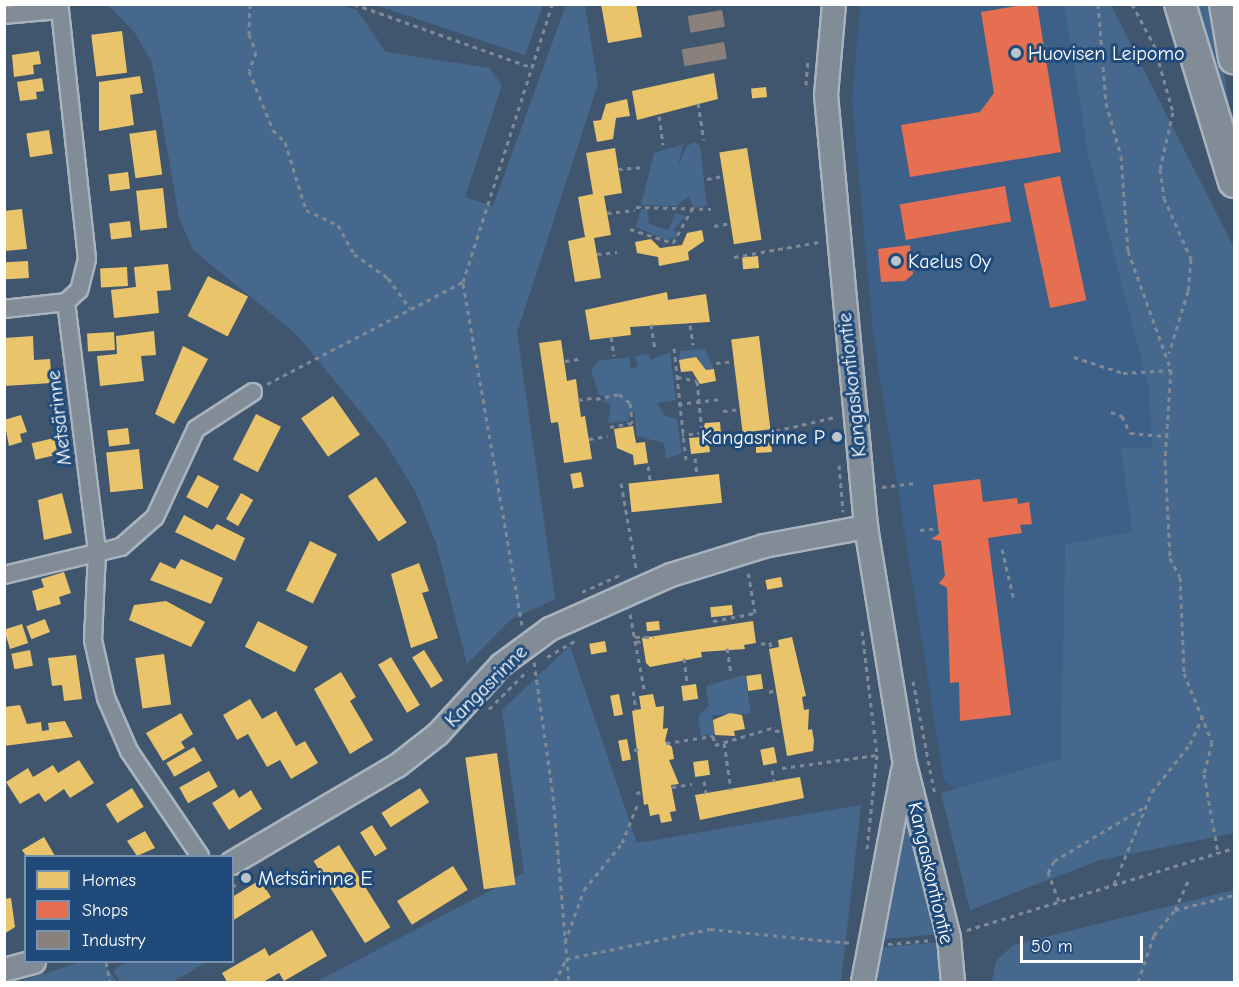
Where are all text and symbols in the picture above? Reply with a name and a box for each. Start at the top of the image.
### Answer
place label: Huovisen Leipomo [1028,41,1184,65]
marker: Huovisen Leipomo [1009,46,1023,60]
place label: Kaelus Oy [908,249,991,273]
marker: Kaelus Oy [889,254,903,268]
street label: Kangaskontiontie [832,312,872,458]
street label: Metsärinne [41,369,77,467]
place label: Kangasrinne P [701,425,825,449]
marker: Kangasrinne P [830,430,844,444]
street label: Kangasrinne [440,640,532,732]
street label: Kangaskontiontie [903,800,959,946]
legend [24,855,234,963]
place label: Metsärinne E [258,866,372,890]
text: Homes [82,870,136,891]
marker: Metsärinne E [239,871,253,885]
text: Shops [82,900,128,921]
scale bar [1023,924,1146,962]
text: Industry [82,930,146,951]
text: 50 m [1031,936,1073,957]

